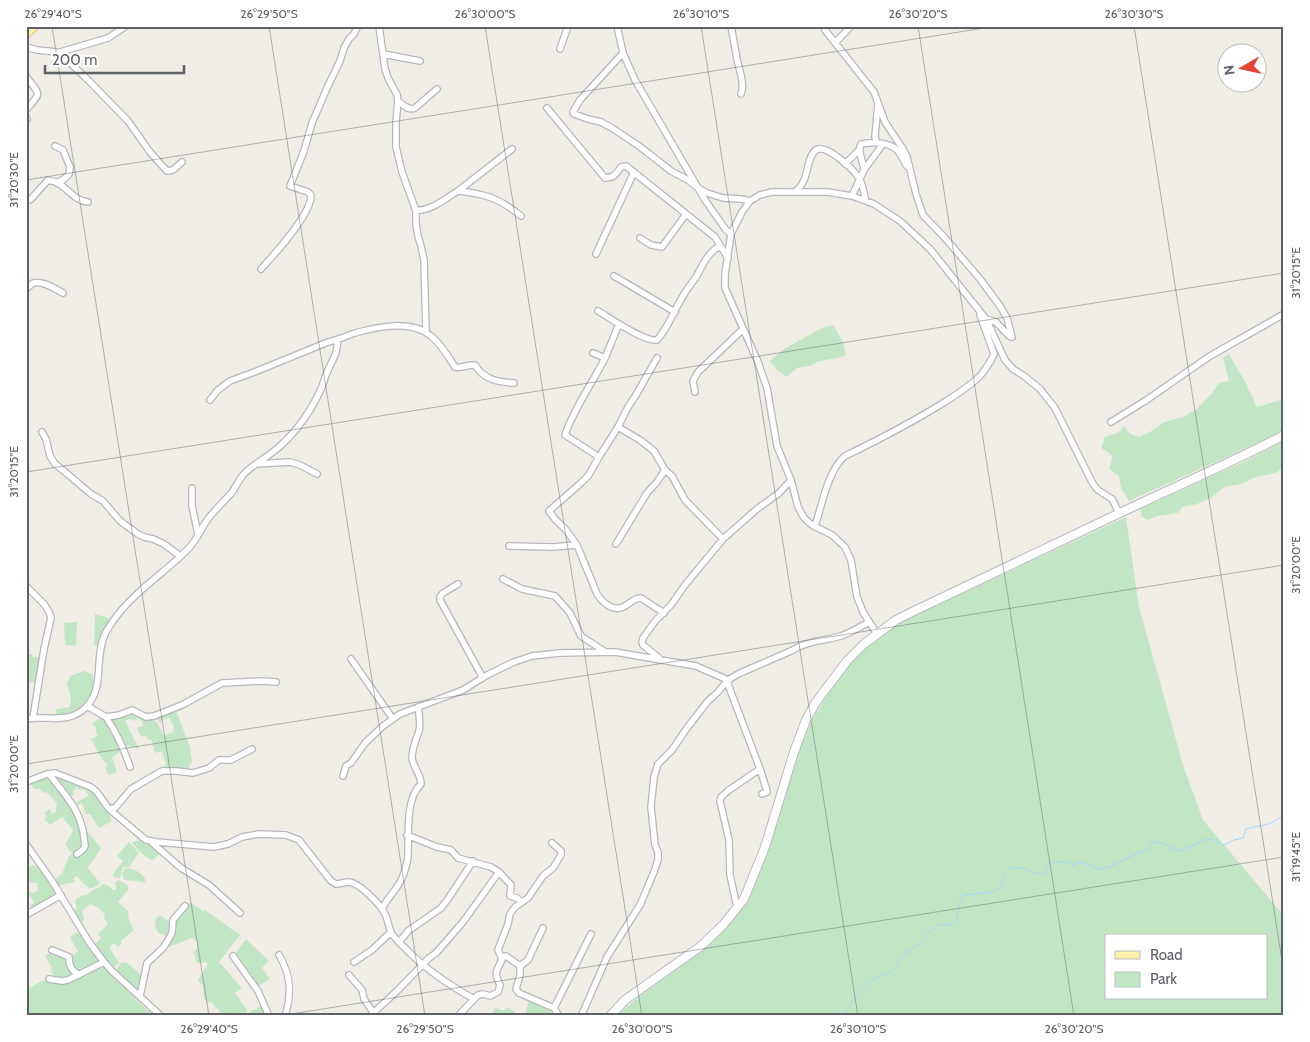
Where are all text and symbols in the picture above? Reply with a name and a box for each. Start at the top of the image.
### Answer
text: 26°29'40"S [24,6,82,21]
text: 26°29'50"S [240,6,298,21]
text: 26°30'00"S [454,6,516,21]
text: 26°30'10"S [673,6,729,21]
text: 26°30'20"S [889,6,947,21]
text: 26°30'30"S [1104,6,1164,21]
scale bar [45,42,184,74]
north arrow [1218,42,1268,92]
text: 200 m [52,51,97,69]
text: N [1219,64,1239,76]
text: 31°20'30"E [6,152,21,208]
text: 31°20'15"E [1288,247,1303,299]
text: 31°20'15"E [6,446,21,498]
text: 31°20'00"E [1288,536,1303,594]
text: 31°20'00"E [6,735,21,793]
text: 31°19'45"E [1288,831,1303,882]
legend [1105,934,1268,1000]
text: Road [1150,946,1183,964]
text: Park [1150,970,1177,988]
text: 26°29'40"S [180,1021,238,1036]
text: 26°29'50"S [396,1021,454,1036]
text: 26°30'00"S [611,1021,673,1036]
text: 26°30'10"S [830,1021,886,1036]
text: 26°30'20"S [1045,1021,1103,1036]

